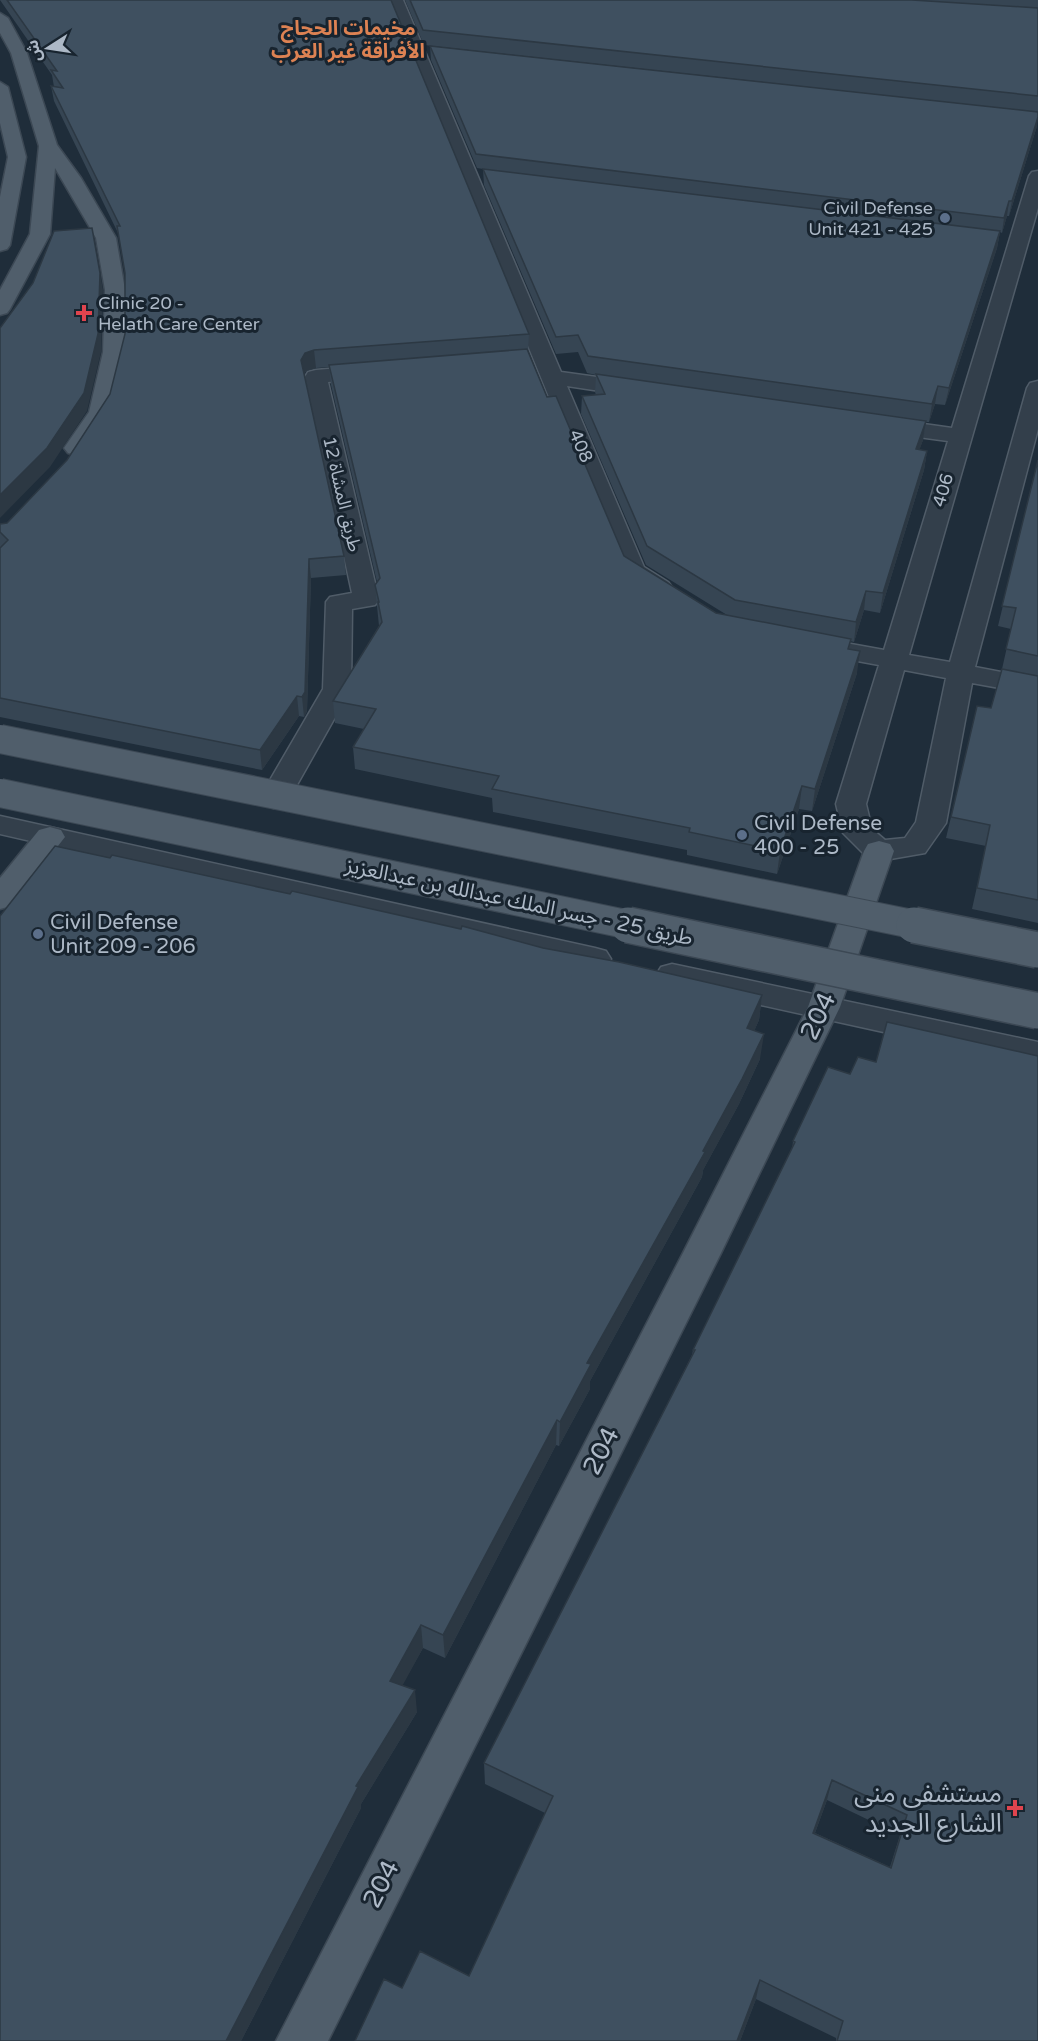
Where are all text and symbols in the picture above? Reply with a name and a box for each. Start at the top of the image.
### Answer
district label: مخيمات الحجاج الأفراقة غير العرب [271,17,425,64]
north arrow [18,18,78,78]
text: ش [22,38,46,64]
place label: Civil Defense Unit 421 - 425 [808,197,933,240]
marker: Civil Defense Unit 421 - 425 [938,211,952,225]
place label: Clinic 20 - Helath Care Center [98,292,260,335]
marker: Clinic 20 - Helath Care Center [75,304,93,322]
street label: 408 [564,426,598,466]
street label: طريق المشاة 12 [318,434,366,554]
street label: 406 [928,471,958,509]
place label: Civil Defense 400 - 25 [754,811,882,860]
marker: Civil Defense 400 - 25 [735,828,749,842]
street label: طريق 25 - جسر الملك عبدالله بن عبدالعزيز [342,853,695,951]
place label: Civil Defense Unit 209 - 206 [50,910,196,959]
marker: Civil Defense Unit 209 - 206 [31,927,45,941]
street label: 204 [794,987,842,1045]
street label: 204 [576,1422,626,1480]
place label: مستشفى منى الشارع الجديد [854,1778,1002,1842]
marker: مستشفى منى الشارع الجديد [1006,1799,1024,1817]
street label: 204 [356,1855,406,1913]

